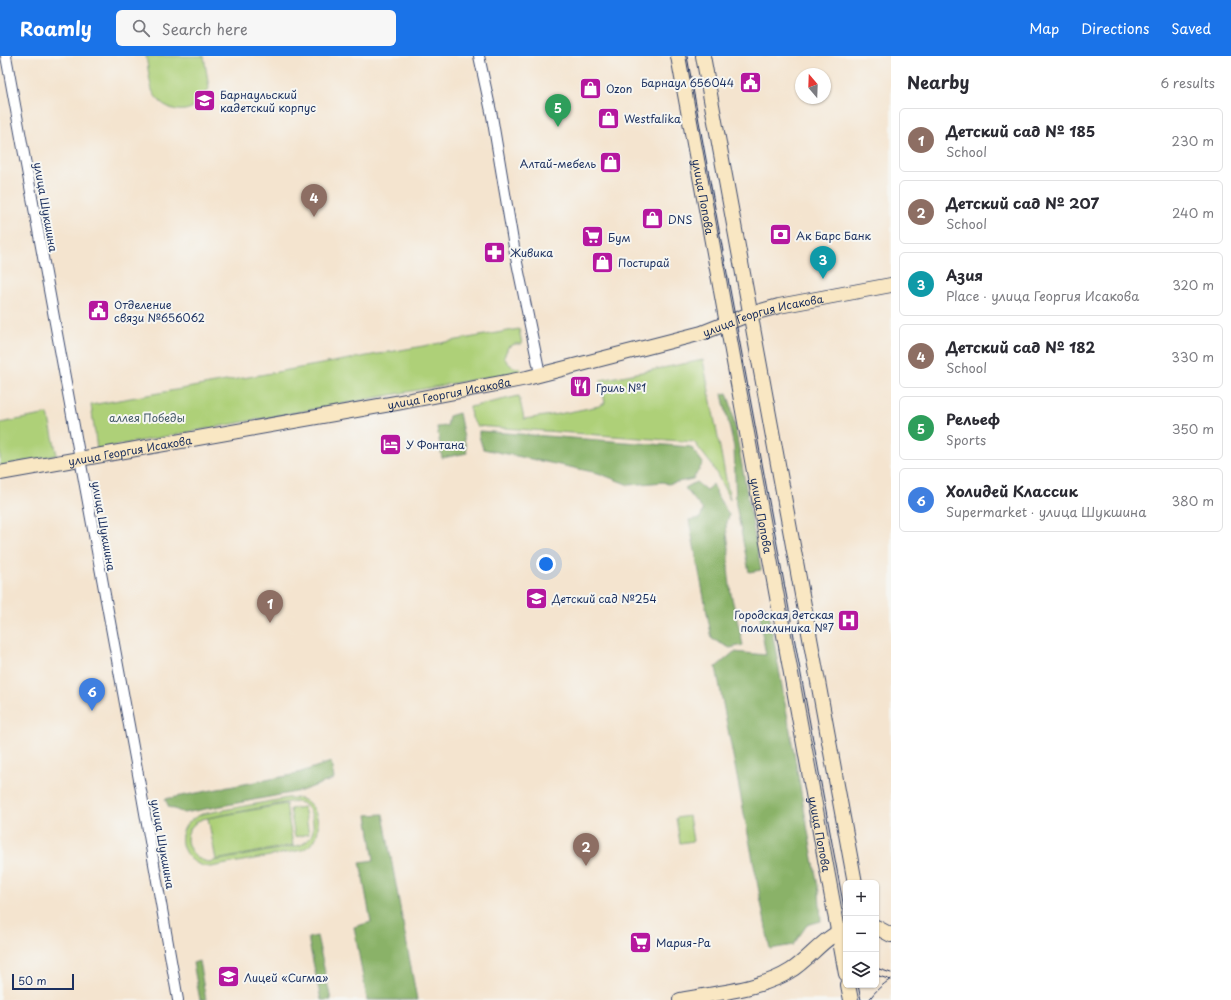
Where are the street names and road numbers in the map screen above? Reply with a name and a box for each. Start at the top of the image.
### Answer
street label: улица Попова [688,158,719,236]
street label: улица Шукшина [30,161,62,253]
street label: улица Георгия Исакова [700,289,825,341]
street label: улица Георгия Исакова [386,373,512,413]
street label: улица Георгия Исакова [67,431,193,469]
street label: улица Попова [747,476,777,555]
street label: улица Шукшина [88,480,120,572]
street label: улица Попова [805,795,836,873]
street label: улица Шукшина [147,798,179,890]

